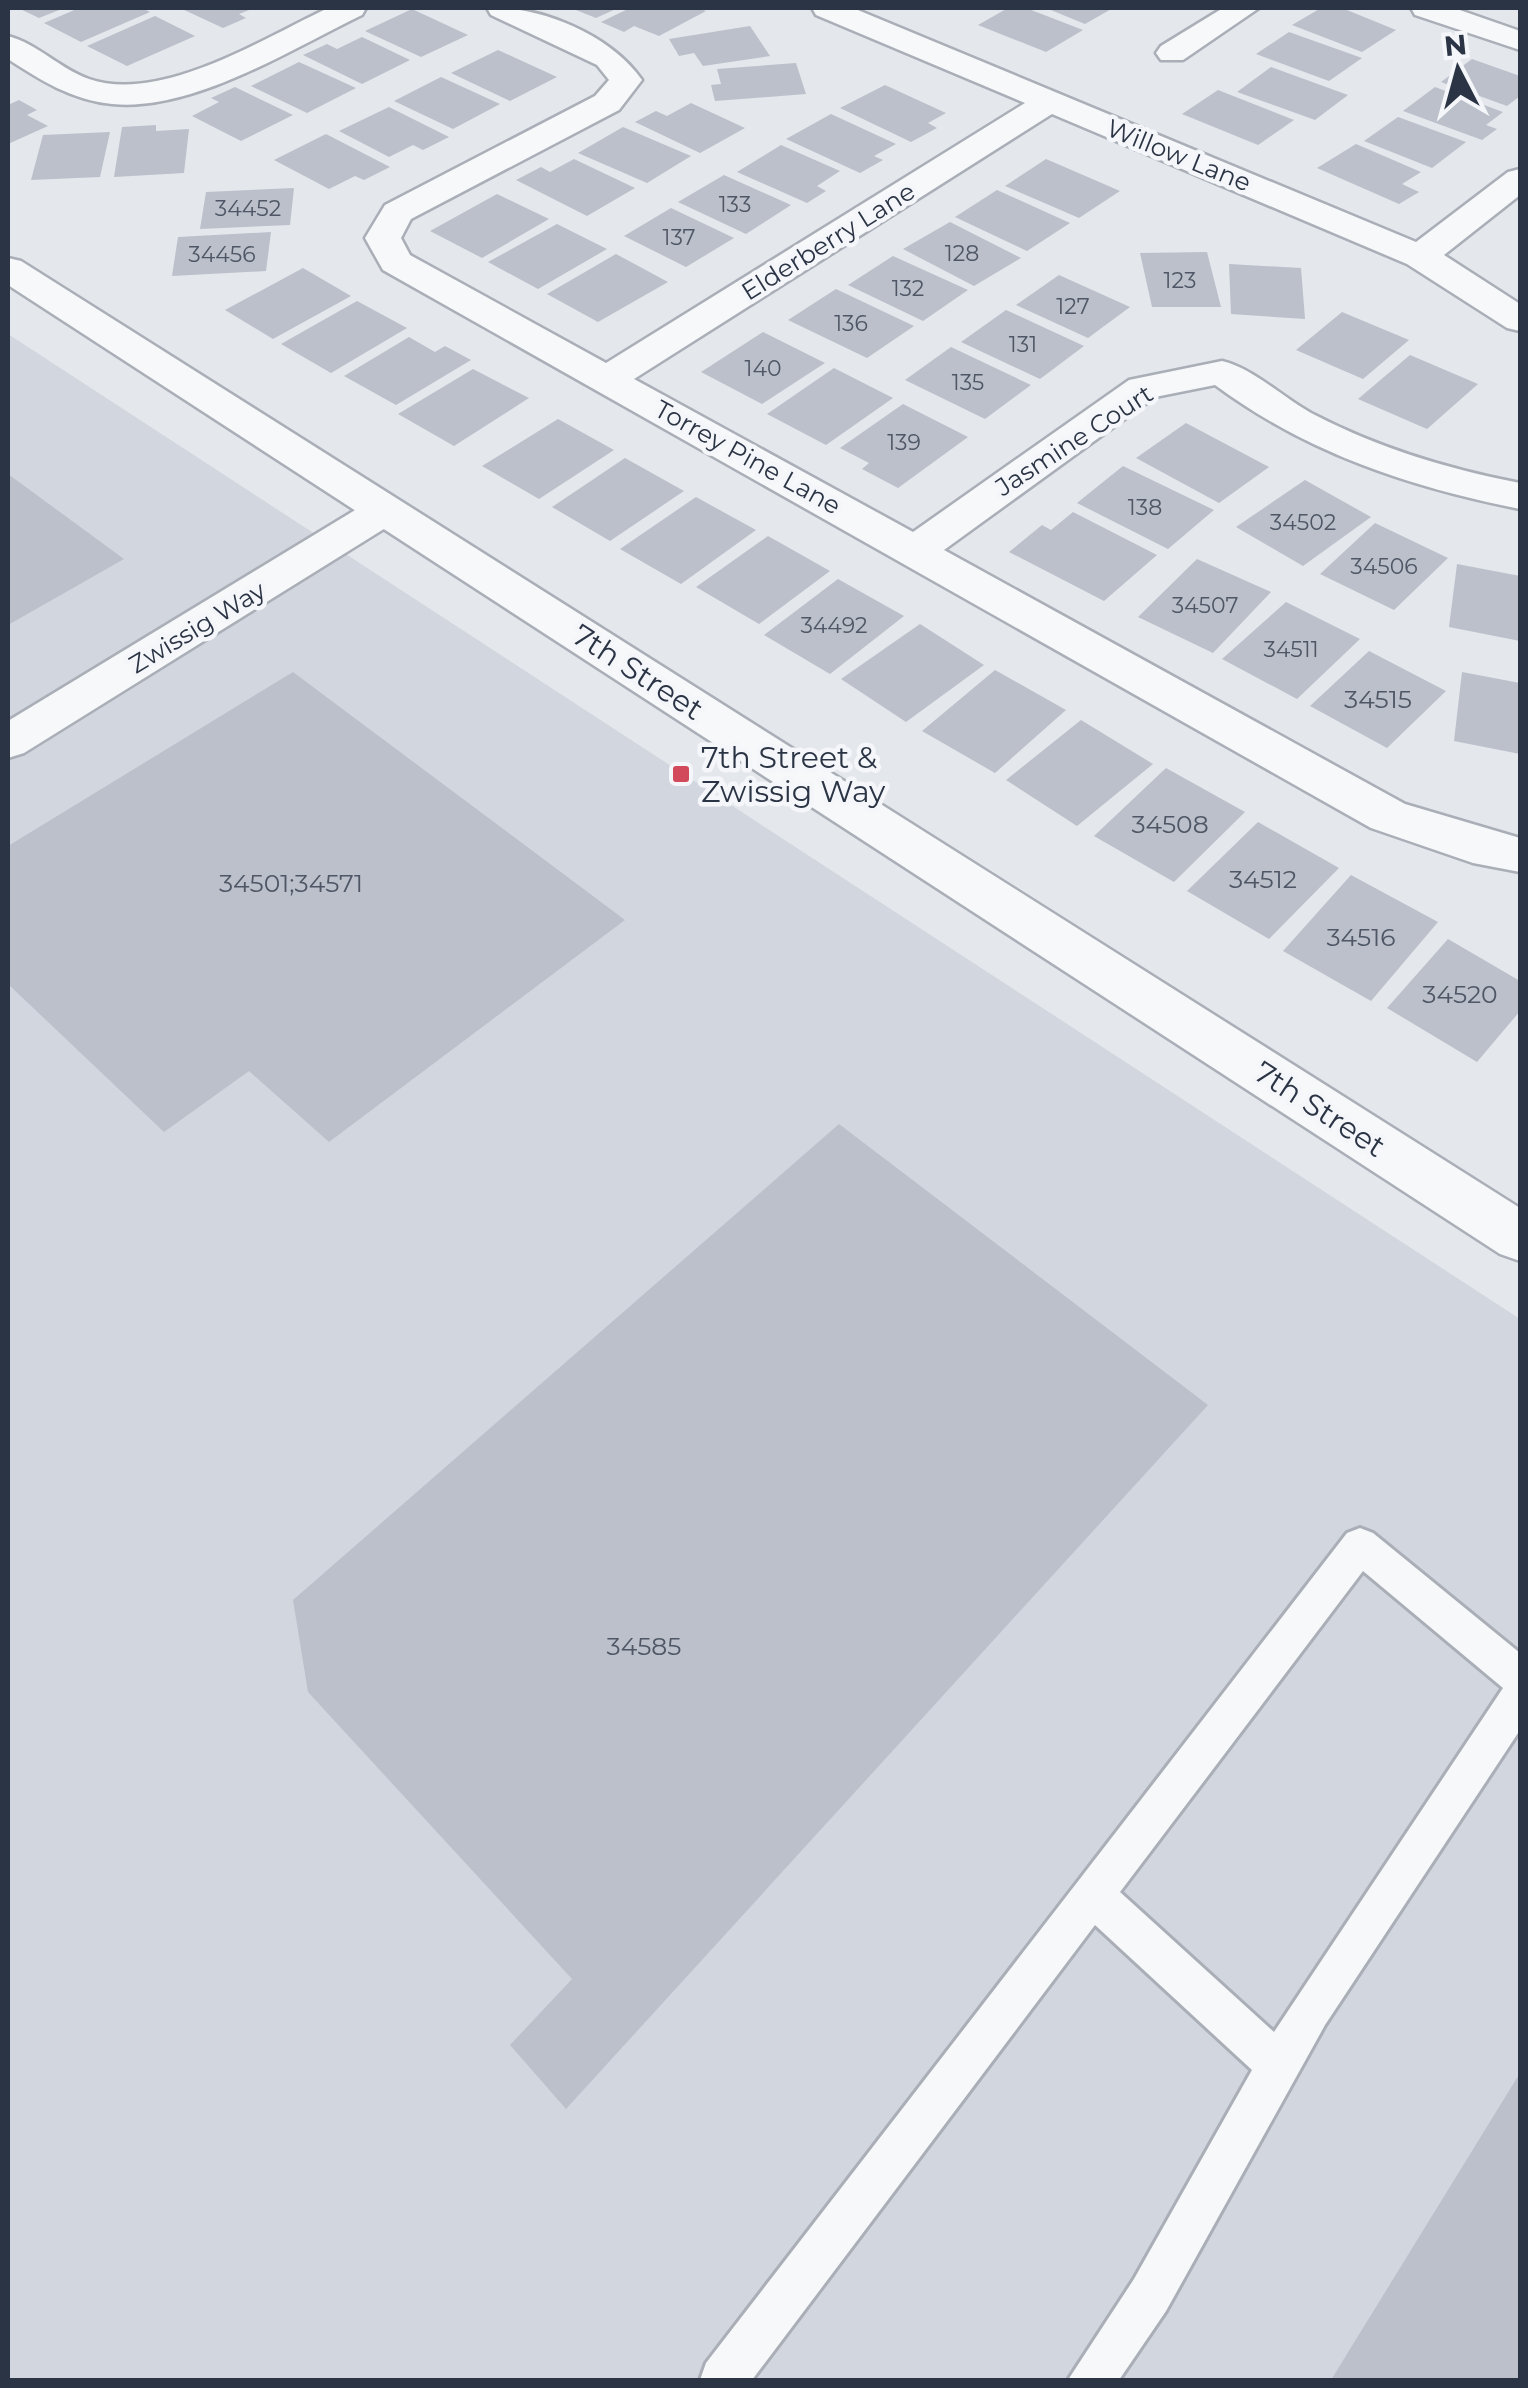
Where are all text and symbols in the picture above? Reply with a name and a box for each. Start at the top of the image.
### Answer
north arrow [1408,20,1508,120]
text: N [1442,27,1468,63]
street label: Willow Lane [1103,112,1255,198]
street label: Elderberry Lane [736,176,920,306]
house number: 133 [719,191,751,218]
house number: 34452 [215,195,281,222]
house number: 137 [662,224,696,251]
house number: 128 [945,240,979,267]
house number: 34456 [188,241,256,268]
house number: 123 [1164,267,1196,294]
house number: 132 [892,275,924,302]
house number: 127 [1056,293,1090,320]
house number: 136 [834,310,868,337]
house number: 131 [1009,331,1037,358]
house number: 140 [744,355,782,382]
house number: 135 [952,369,984,396]
street label: Jasmine Court [989,378,1158,503]
street label: Torrey Pine Lane [650,393,846,521]
house number: 139 [887,429,921,456]
house number: 138 [1128,494,1162,521]
house number: 34502 [1270,509,1336,536]
house number: 34506 [1350,553,1418,580]
street label: Zwissig Way [123,574,271,679]
house number: 34507 [1172,592,1238,619]
house number: 34492 [800,612,868,639]
street label: 7th Street [566,616,710,728]
house number: 34511 [1263,636,1319,663]
house number: 34515 [1344,684,1412,714]
place label: 7th Street & Zwissig Way [701,739,886,810]
marker: 7th Street & Zwissig Way [670,763,692,785]
house number: 34508 [1131,809,1209,839]
house number: 34512 [1229,864,1297,894]
house number: 34501;34571 [219,868,363,898]
house number: 34516 [1327,922,1395,952]
house number: 34520 [1422,979,1498,1009]
street label: 7th Street [1248,1053,1392,1165]
house number: 34585 [607,1631,681,1661]

